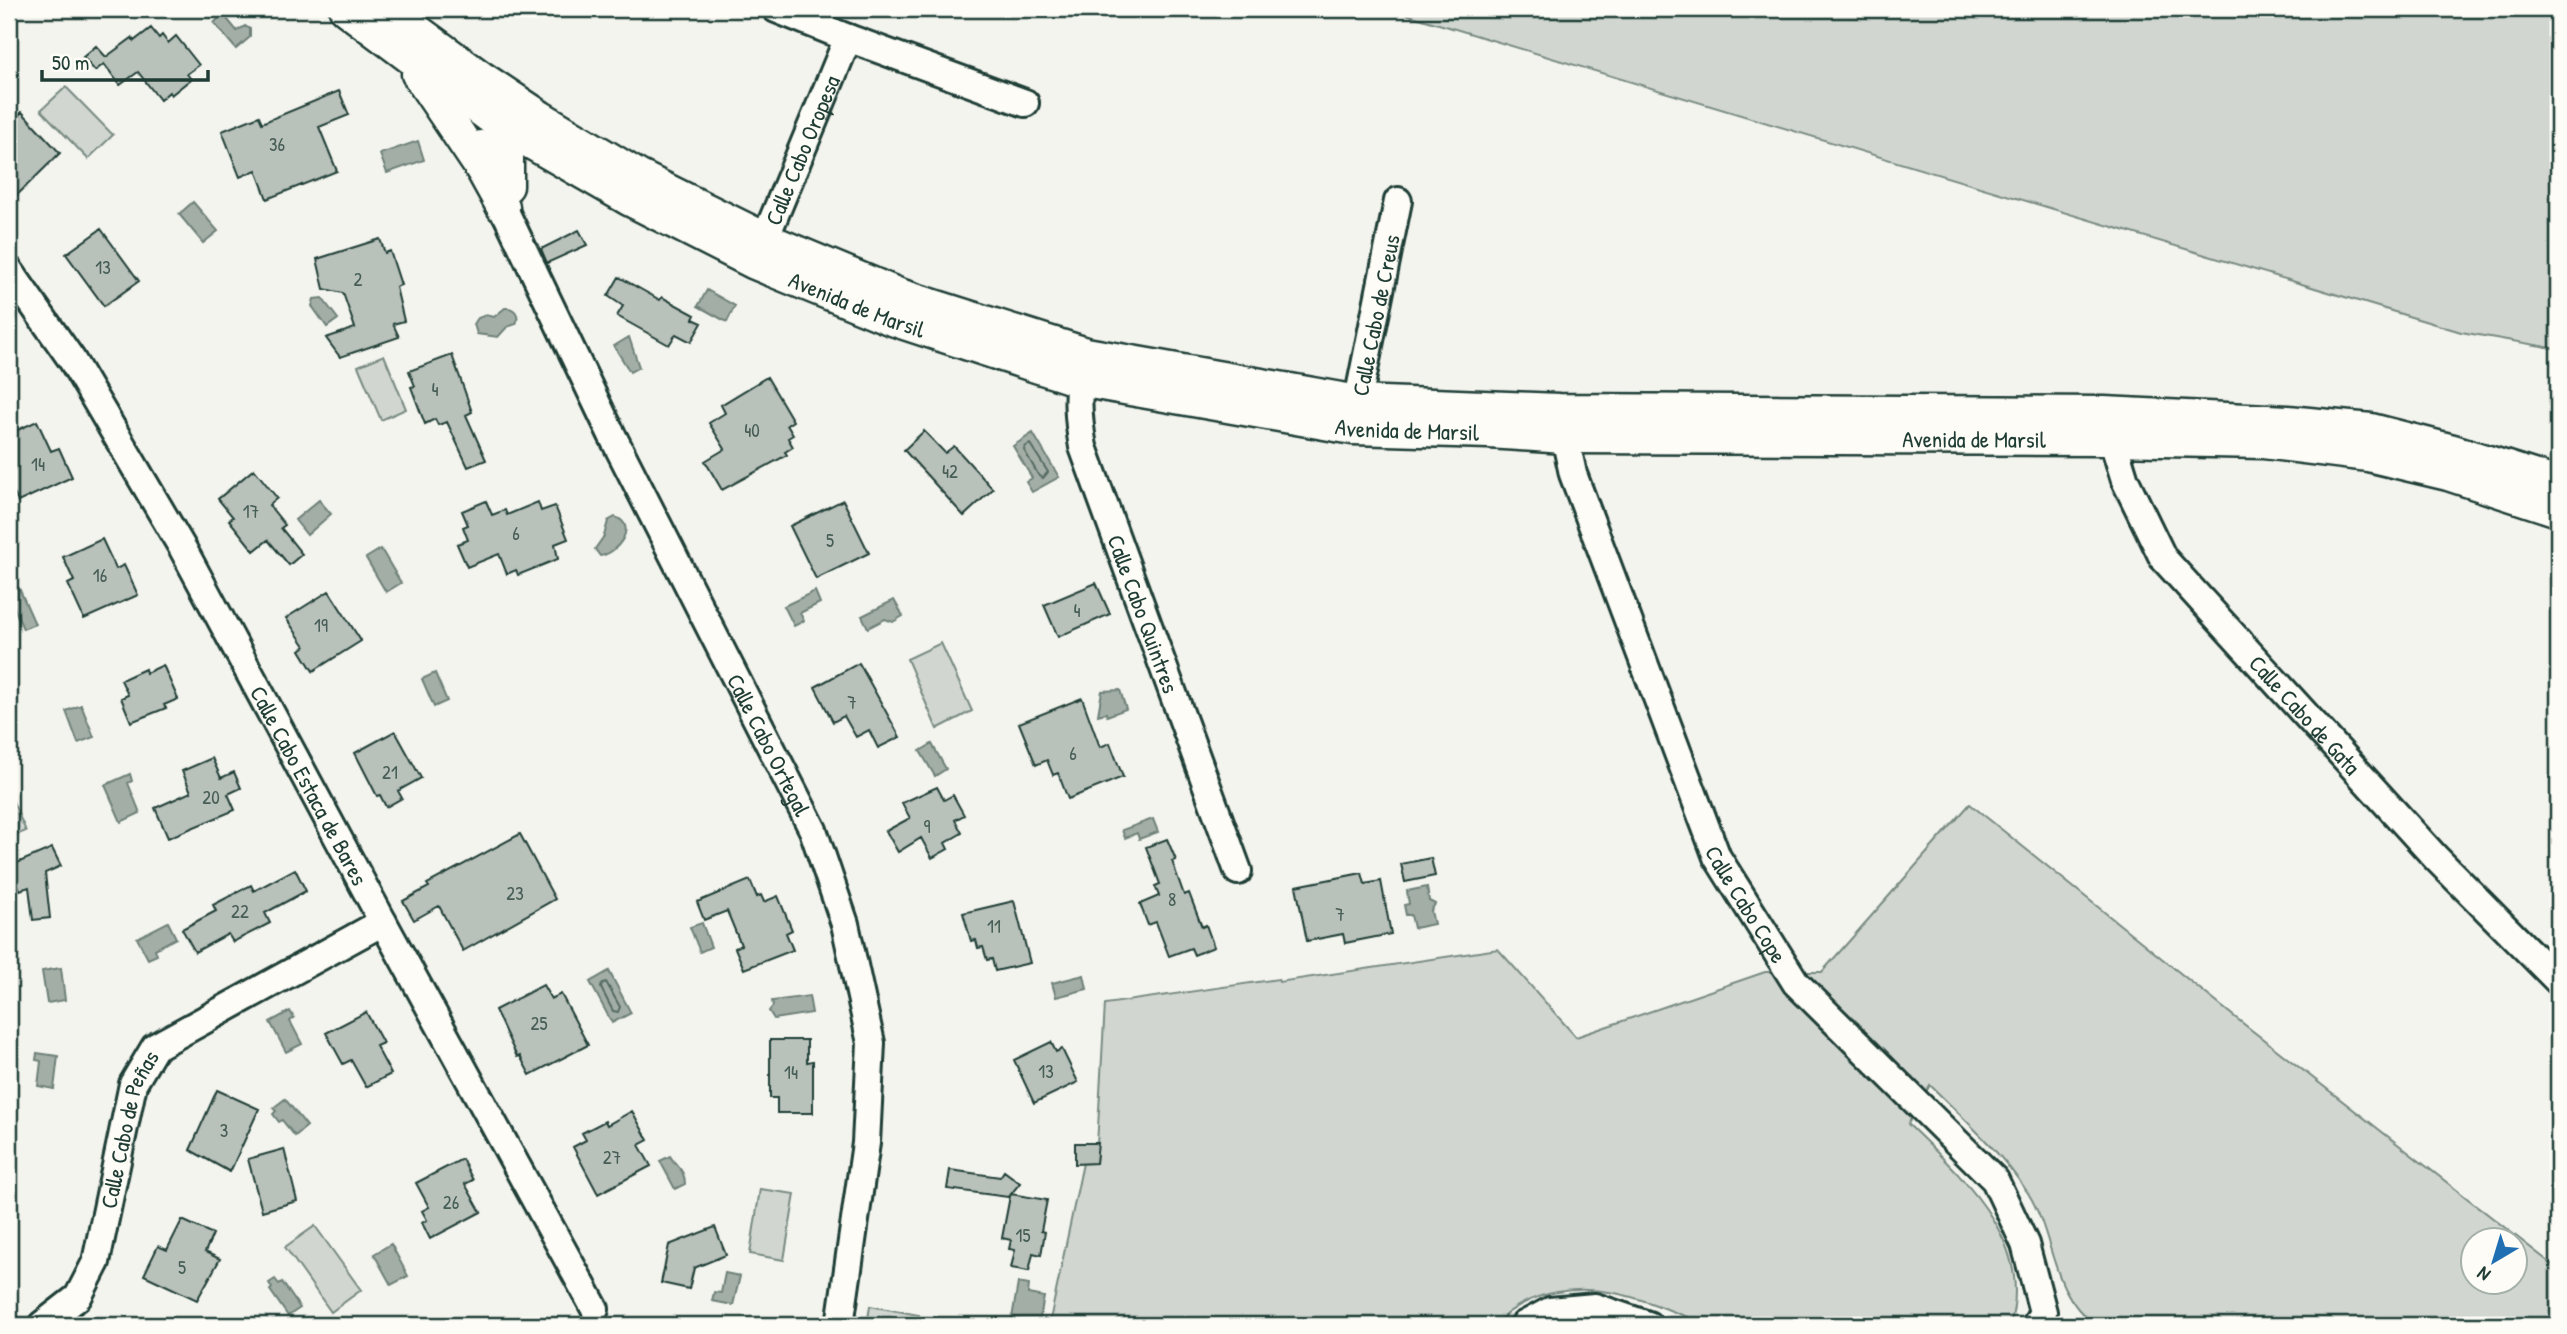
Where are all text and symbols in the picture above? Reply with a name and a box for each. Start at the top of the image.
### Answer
scale bar [42,38,208,82]
text: 50 m [52,48,89,77]
street label: Calle Cabo Oropesa [757,70,847,230]
house number: 36 [269,131,285,157]
street label: Calle Cabo de Creus [1344,232,1406,398]
house number: 13 [95,254,111,280]
street label: Avenida de Marsil [785,263,930,345]
house number: 2 [354,266,363,292]
house number: 4 [431,376,439,402]
street label: Avenida de Marsil [1333,410,1480,447]
house number: 40 [744,417,760,443]
street label: Avenida de Marsil [1902,423,2047,454]
house number: 14 [31,451,45,477]
house number: 42 [942,458,958,484]
house number: 17 [243,498,259,524]
house number: 6 [512,520,520,546]
house number: 5 [826,527,834,553]
street label: Calle Cabo Quintres [1101,530,1187,697]
house number: 16 [93,562,107,588]
house number: 4 [1073,597,1081,623]
house number: 19 [314,612,328,638]
street label: Calle Cabo de Gata [2243,648,2368,781]
street label: Calle Cabo Ortegal [720,668,819,822]
street label: Calle Cabo Estaca de Bares [244,680,376,890]
house number: 7 [847,689,857,715]
house number: 6 [1069,740,1077,766]
house number: 21 [382,759,398,785]
house number: 20 [202,784,220,810]
house number: 9 [924,813,931,839]
street label: Calle Cabo Cope [1699,841,1795,968]
house number: 23 [506,880,524,906]
house number: 8 [1168,886,1176,912]
house number: 22 [231,898,249,924]
house number: 7 [1335,901,1345,927]
house number: 11 [987,913,1001,939]
house number: 25 [531,1010,547,1036]
street label: Calle Cabo de Peñas [92,1044,165,1211]
house number: 13 [1038,1058,1054,1084]
house number: 14 [784,1059,798,1085]
house number: 3 [220,1117,228,1143]
house number: 27 [603,1144,621,1170]
house number: 26 [443,1189,459,1215]
house number: 15 [1016,1222,1030,1248]
north arrow [2458,1226,2528,1296]
house number: 5 [178,1254,186,1280]
text: N [2472,1261,2496,1288]

